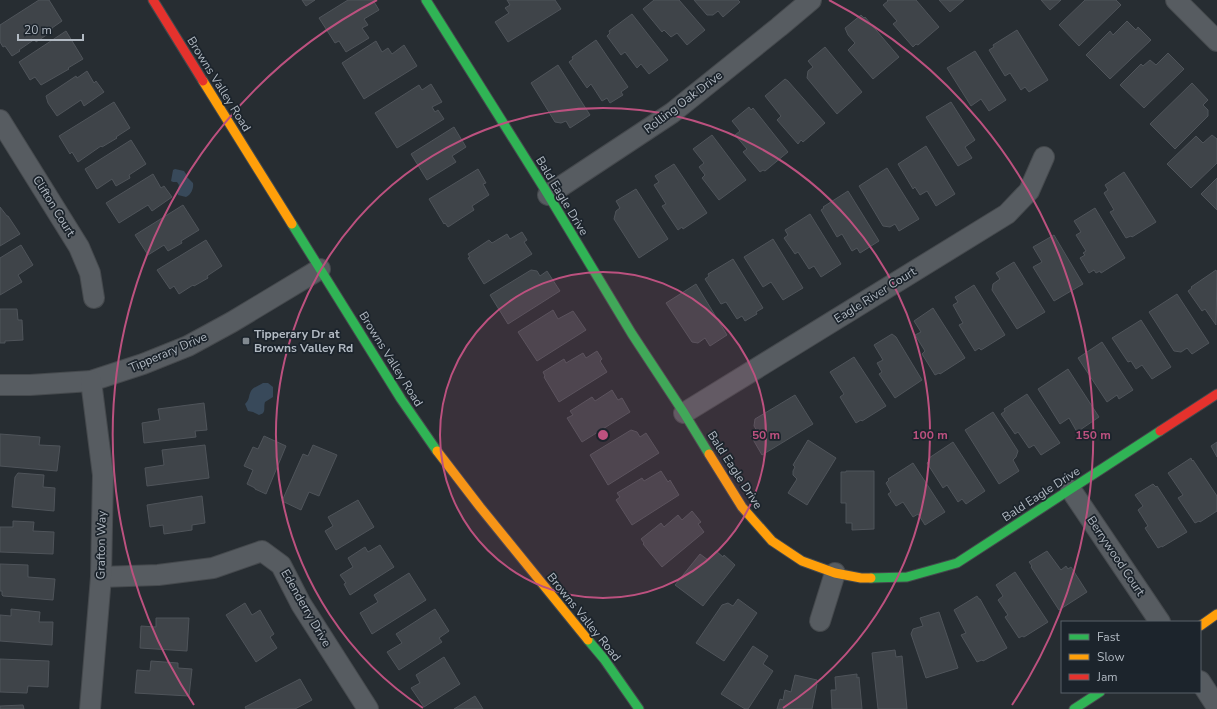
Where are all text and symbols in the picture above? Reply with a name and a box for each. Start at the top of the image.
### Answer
scale bar [18,16,83,42]
text: 20 m [24,22,52,38]
street label: Browns Valley Road [183,33,255,135]
street label: Rolling Oak Drive [640,67,726,137]
street label: Bald Eagle Drive [532,153,592,239]
street label: Clifton Court [29,173,79,240]
street label: Eagle River Court [831,263,920,327]
street label: Browns Valley Road [355,308,427,410]
place label: Tipperary Dr at Browns Valley Rd [254,326,353,356]
street label: Tipperary Drive [127,328,209,376]
marker: Tipperary Dr at Browns Valley Rd [241,336,251,346]
text: 50 m [752,427,780,443]
text: 100 m [912,427,948,443]
text: 150 m [1075,427,1111,443]
centre of rings [596,428,610,442]
street label: Bald Eagle Drive [704,428,766,512]
street label: Bald Eagle Drive [999,463,1083,525]
street label: Grafton Way [92,510,110,580]
street label: Berrywood Court [1083,513,1149,600]
street label: Edenderry Drive [277,566,335,650]
street label: Browns Valley Road [543,570,625,664]
legend [1061,621,1201,693]
text: Fast [1097,629,1120,645]
text: Slow [1097,649,1125,665]
text: Jam [1096,669,1118,685]

